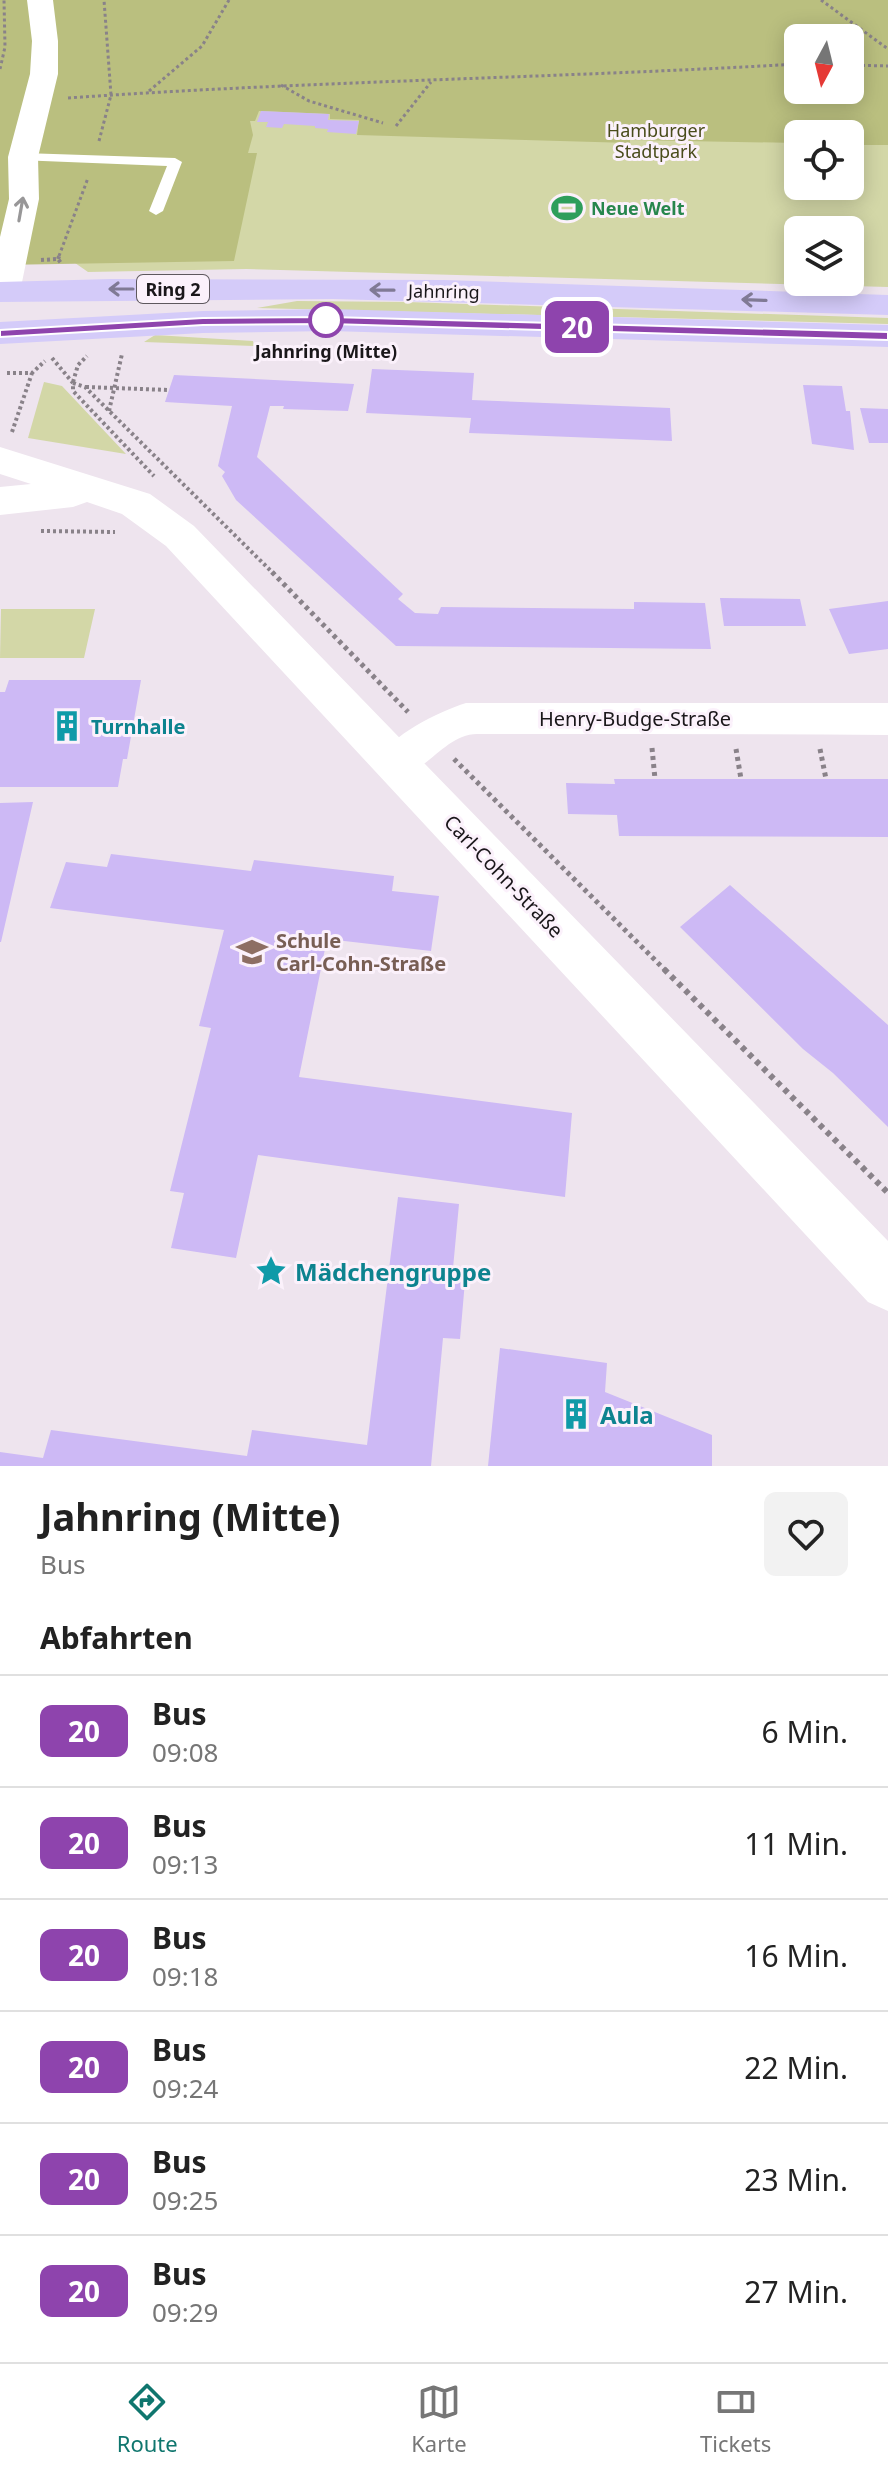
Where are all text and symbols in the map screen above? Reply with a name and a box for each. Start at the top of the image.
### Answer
north arrow [784,24,864,104]
map controls [784,24,864,296]
park label: Hamburger Stadtpark [607,118,706,163]
button: locate [784,120,864,200]
sports icon: Neue Welt [550,191,584,225]
place label: Neue Welt [591,196,685,220]
one-way arrow [15,197,30,222]
button: layers [784,216,864,296]
road number: Ring 2 [137,275,209,303]
street label: Jahnring [406,278,480,304]
one-way arrow [108,281,135,297]
one-way arrow [369,282,396,297]
one-way arrow [741,293,768,308]
line badge: 20 [541,301,613,353]
marker: Jahnring (Mitte) [309,303,343,337]
text: 20 [561,308,593,346]
place label: Jahnring (Mitte) [253,339,397,363]
street label: Henry-Budge-Straße [539,705,731,732]
building icon: Turnhalle [50,709,84,743]
place label: Turnhalle [91,713,185,740]
street label: Carl-Cohn-Straße [438,809,570,943]
place label: Schule Carl-Cohn-Straße [276,927,446,977]
school or university icon: Schule Carl-Cohn-Straße [235,935,269,969]
place icon: Mädchengruppe [254,1254,288,1288]
place label: Mädchengruppe [295,1255,491,1288]
building icon: Aula [559,1397,593,1431]
place label: Aula [600,1398,654,1431]
text: Jahnring (Mitte) [40,1490,340,1542]
button: heart [764,1492,848,1576]
text: Bus [40,1546,85,1582]
text: Abfahrten [40,1617,193,1658]
text: Bus [152,1693,207,1734]
text: 6 Min. [762,1711,848,1752]
text: 20 [68,1712,100,1750]
text: 09:08 [152,1734,218,1770]
text: Bus [152,1805,207,1846]
text: 11 Min. [744,1823,848,1864]
text: 20 [68,1824,100,1862]
text: 09:13 [152,1846,218,1882]
text: Bus [152,1917,207,1958]
text: 16 Min. [744,1935,848,1976]
text: 20 [68,1936,100,1974]
text: 09:18 [152,1958,218,1994]
text: Bus [152,2029,207,2070]
text: 22 Min. [744,2047,848,2088]
text: 20 [68,2048,100,2086]
text: 09:24 [152,2070,218,2106]
text: Bus [152,2141,207,2182]
text: 23 Min. [744,2159,848,2200]
text: 20 [68,2160,100,2198]
text: 09:25 [152,2182,218,2218]
text: Bus [152,2253,207,2294]
text: 27 Min. [744,2271,848,2312]
text: 20 [68,2272,100,2310]
text: 09:29 [152,2294,218,2330]
tab: Route [117,2380,178,2458]
tab: Karte [411,2380,467,2458]
tab: Tickets [700,2380,771,2458]

